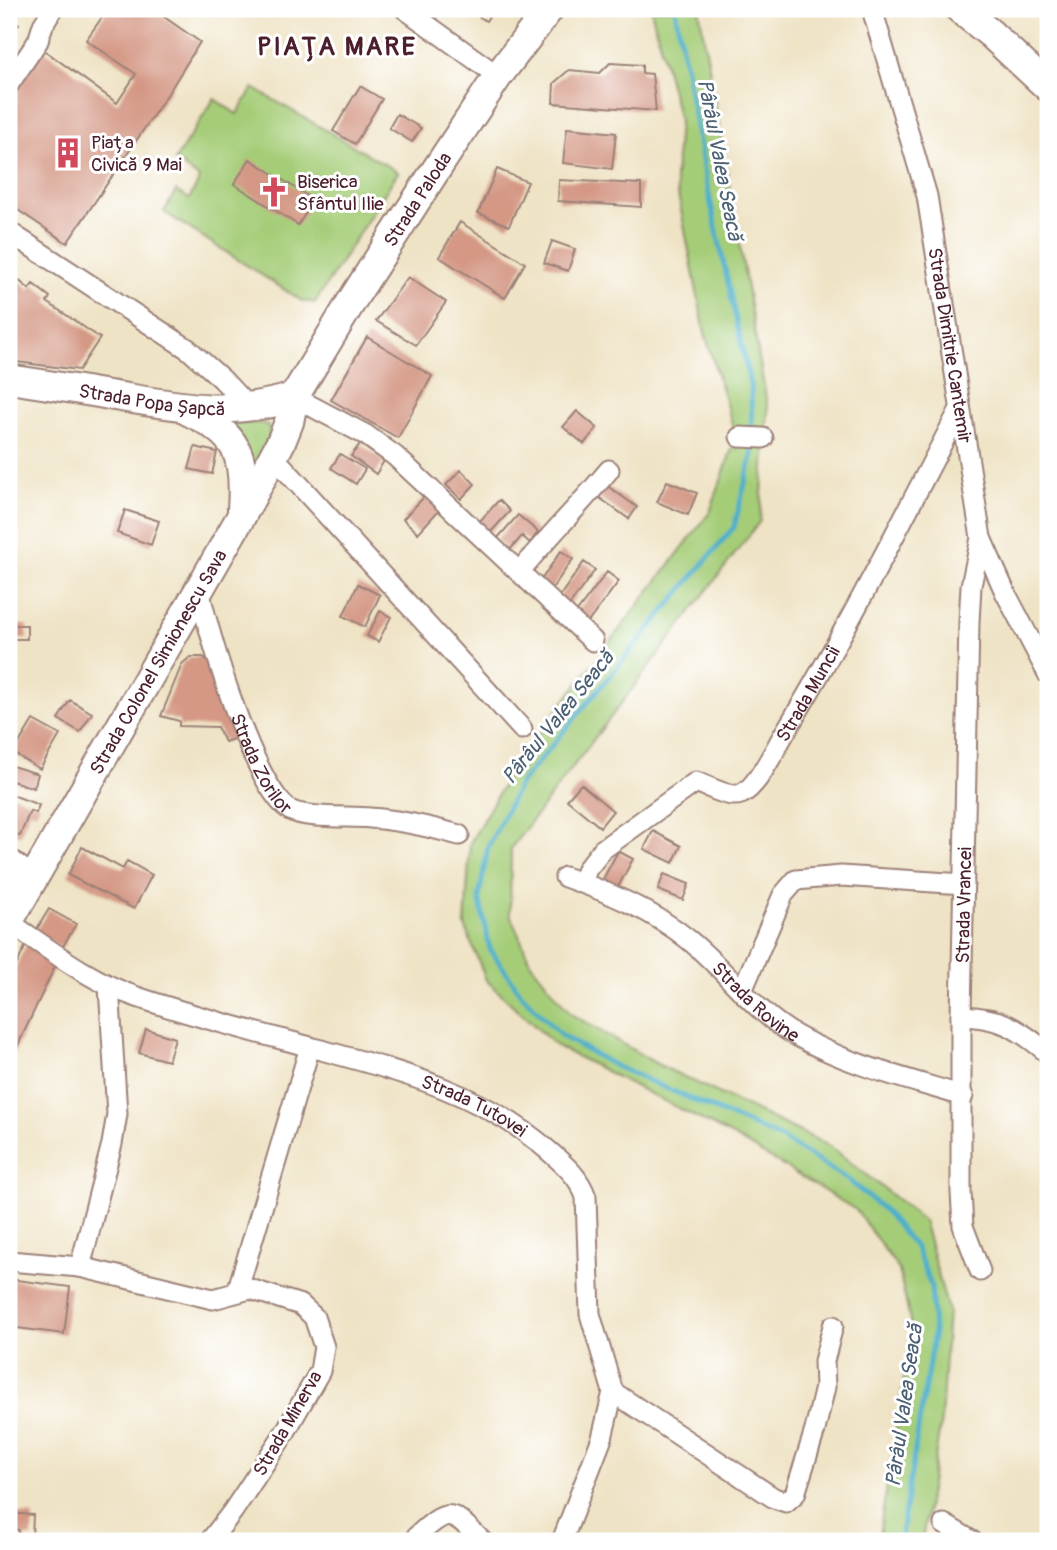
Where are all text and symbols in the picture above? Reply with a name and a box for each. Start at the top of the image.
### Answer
district label: PIAȚA MARE [257,31,417,63]
water label: Pârâul Valea Seacă [691,77,749,246]
place label: Piața Civică 9 Mai [91,131,182,177]
building icon: Piața Civică 9 Mai [51,136,85,170]
street label: Strada Paloda [379,148,458,252]
place label: Biserica Sfântul Ilie [297,170,384,216]
church icon: Biserica Sfântul Ilie [257,175,291,209]
street label: Strada Dimitrie Cantemir [922,246,977,445]
street label: Strada Popa Șapcă [77,379,226,422]
street label: Strada Colonel Simionescu Sava [85,545,233,779]
street label: Strada Muncii [771,642,846,746]
water label: Pârâul Valea Seacă [496,643,622,790]
street label: Strada Zorilor [225,710,297,820]
street label: Strada Vrancei [951,847,977,964]
street label: Strada Rovine [706,957,804,1048]
street label: Strada Tutovei [418,1070,532,1143]
water label: Pârâul Valea Seacă [880,1320,930,1488]
street label: Strada Minerva [248,1366,328,1481]

